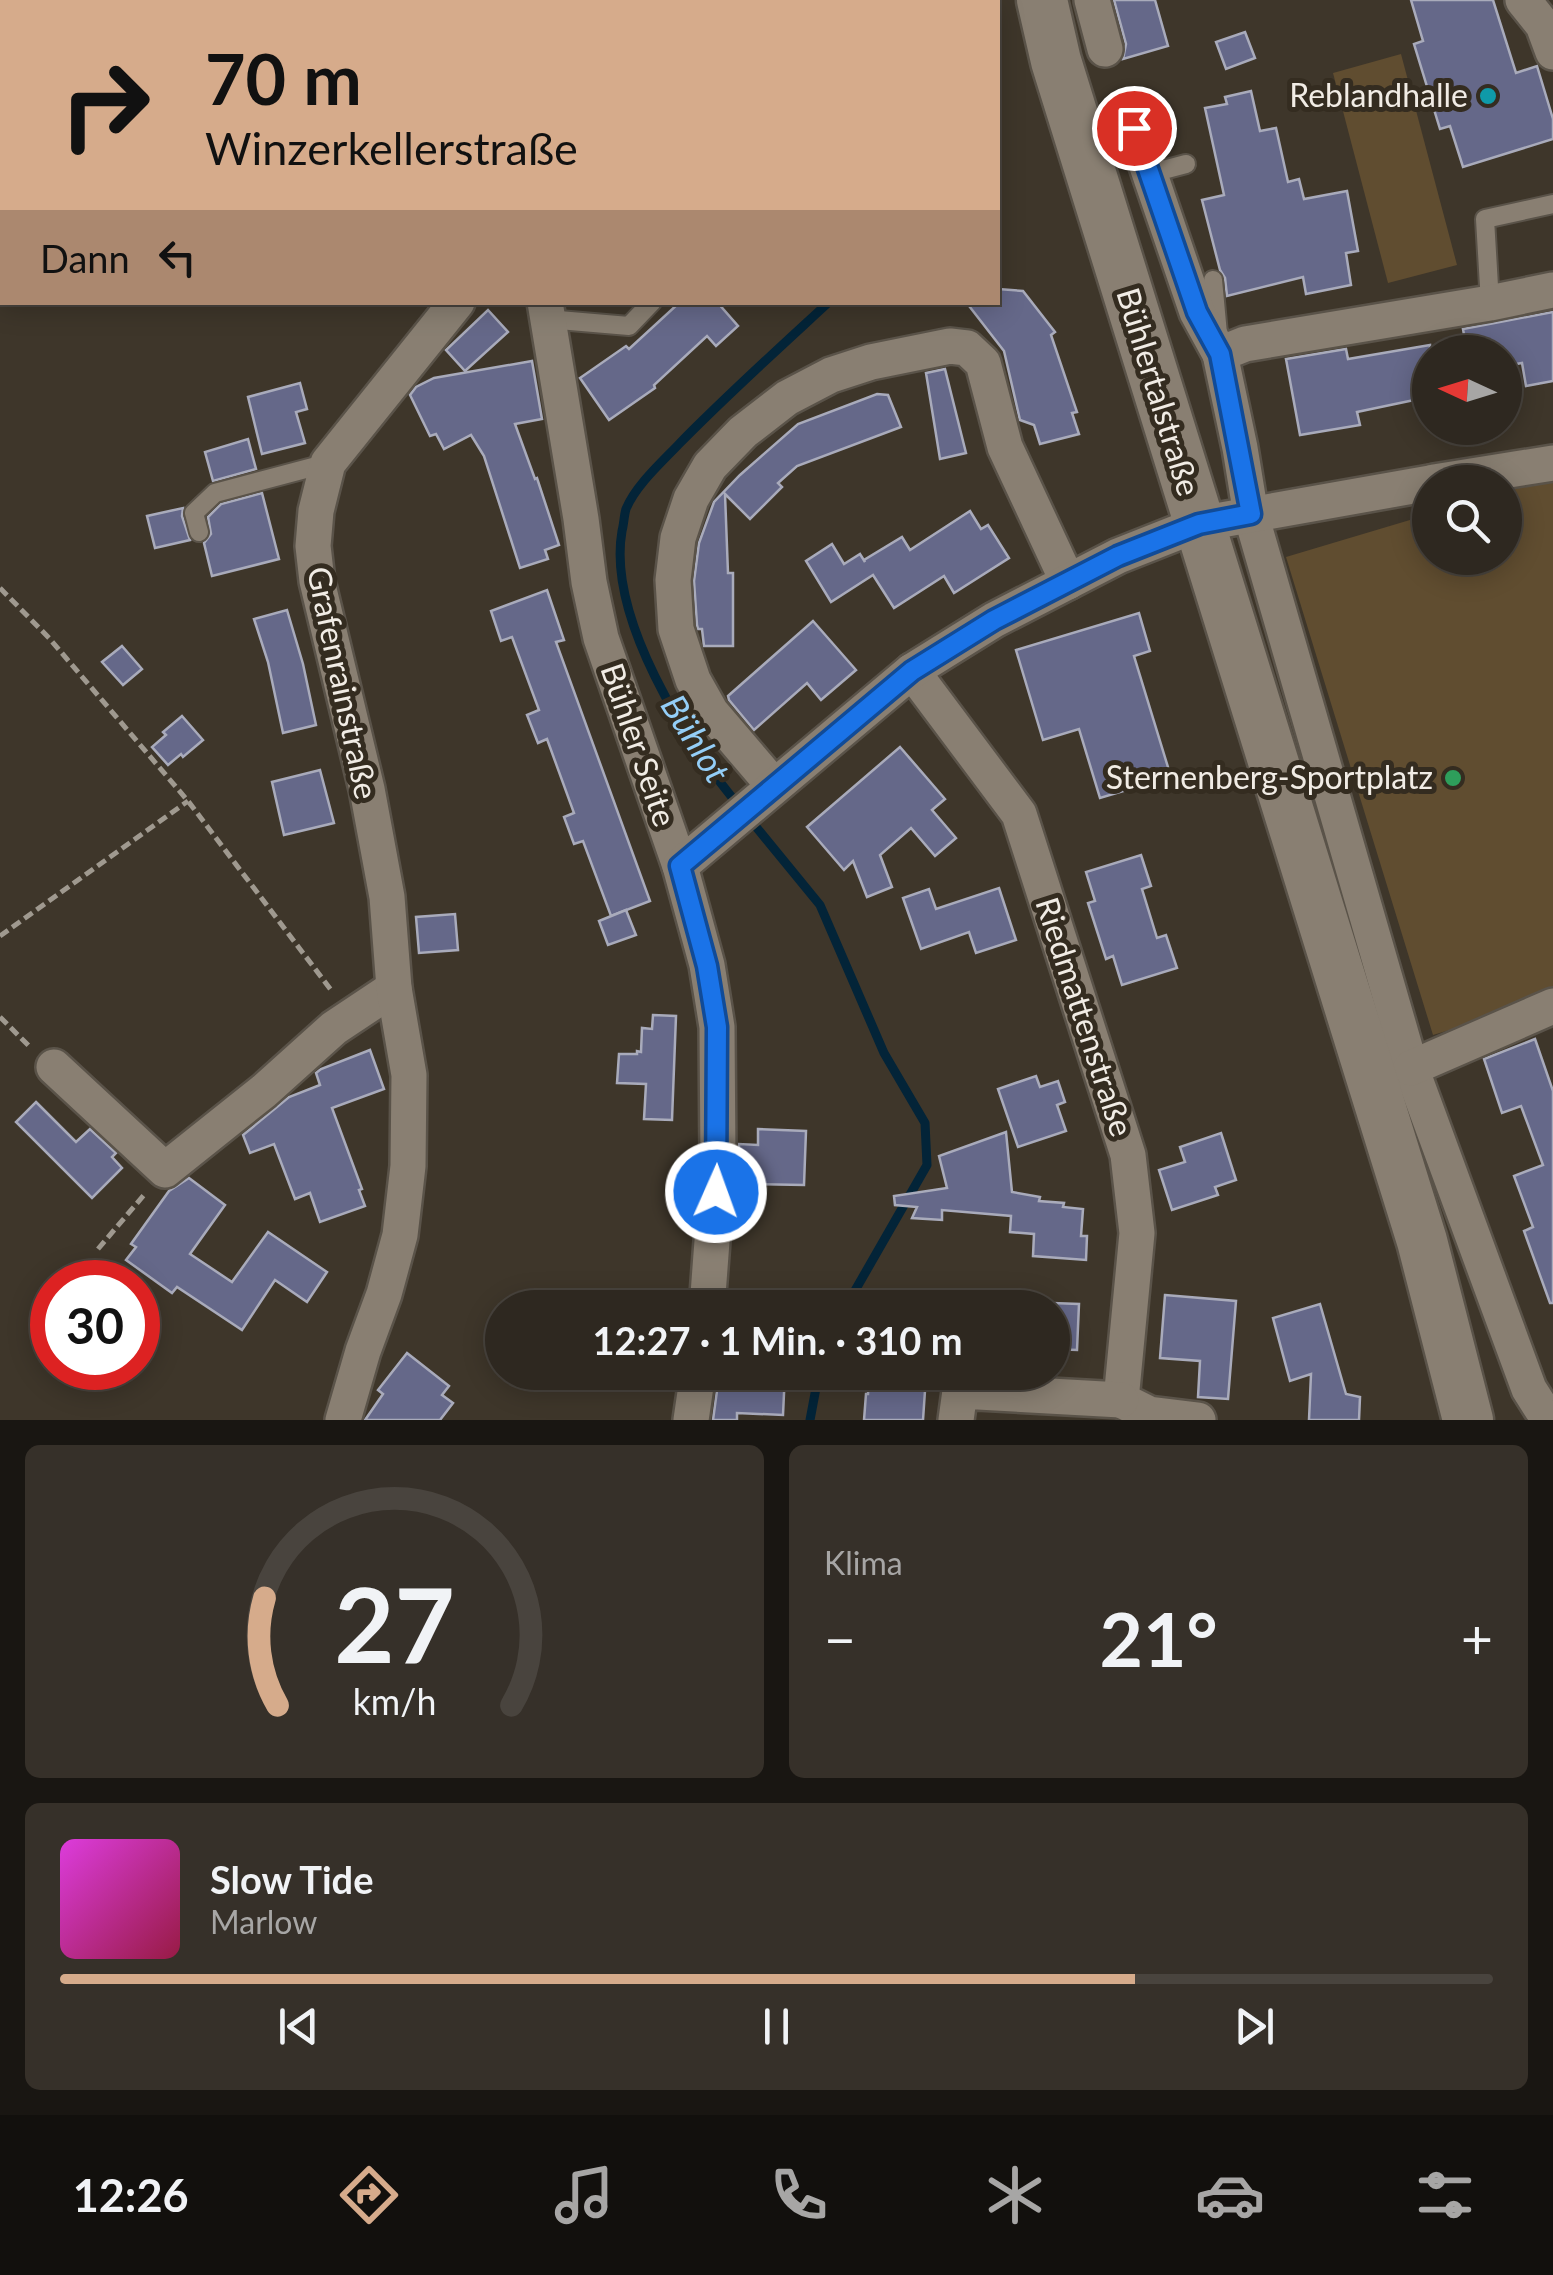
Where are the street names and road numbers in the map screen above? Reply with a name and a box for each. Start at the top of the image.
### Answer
street label: Bühlertalstraße [1109,283,1210,500]
street label: Grafenrainstraße [300,563,387,802]
street label: Bühler Seite [593,658,685,831]
street label: Riedmattenstraße [1028,892,1142,1141]

